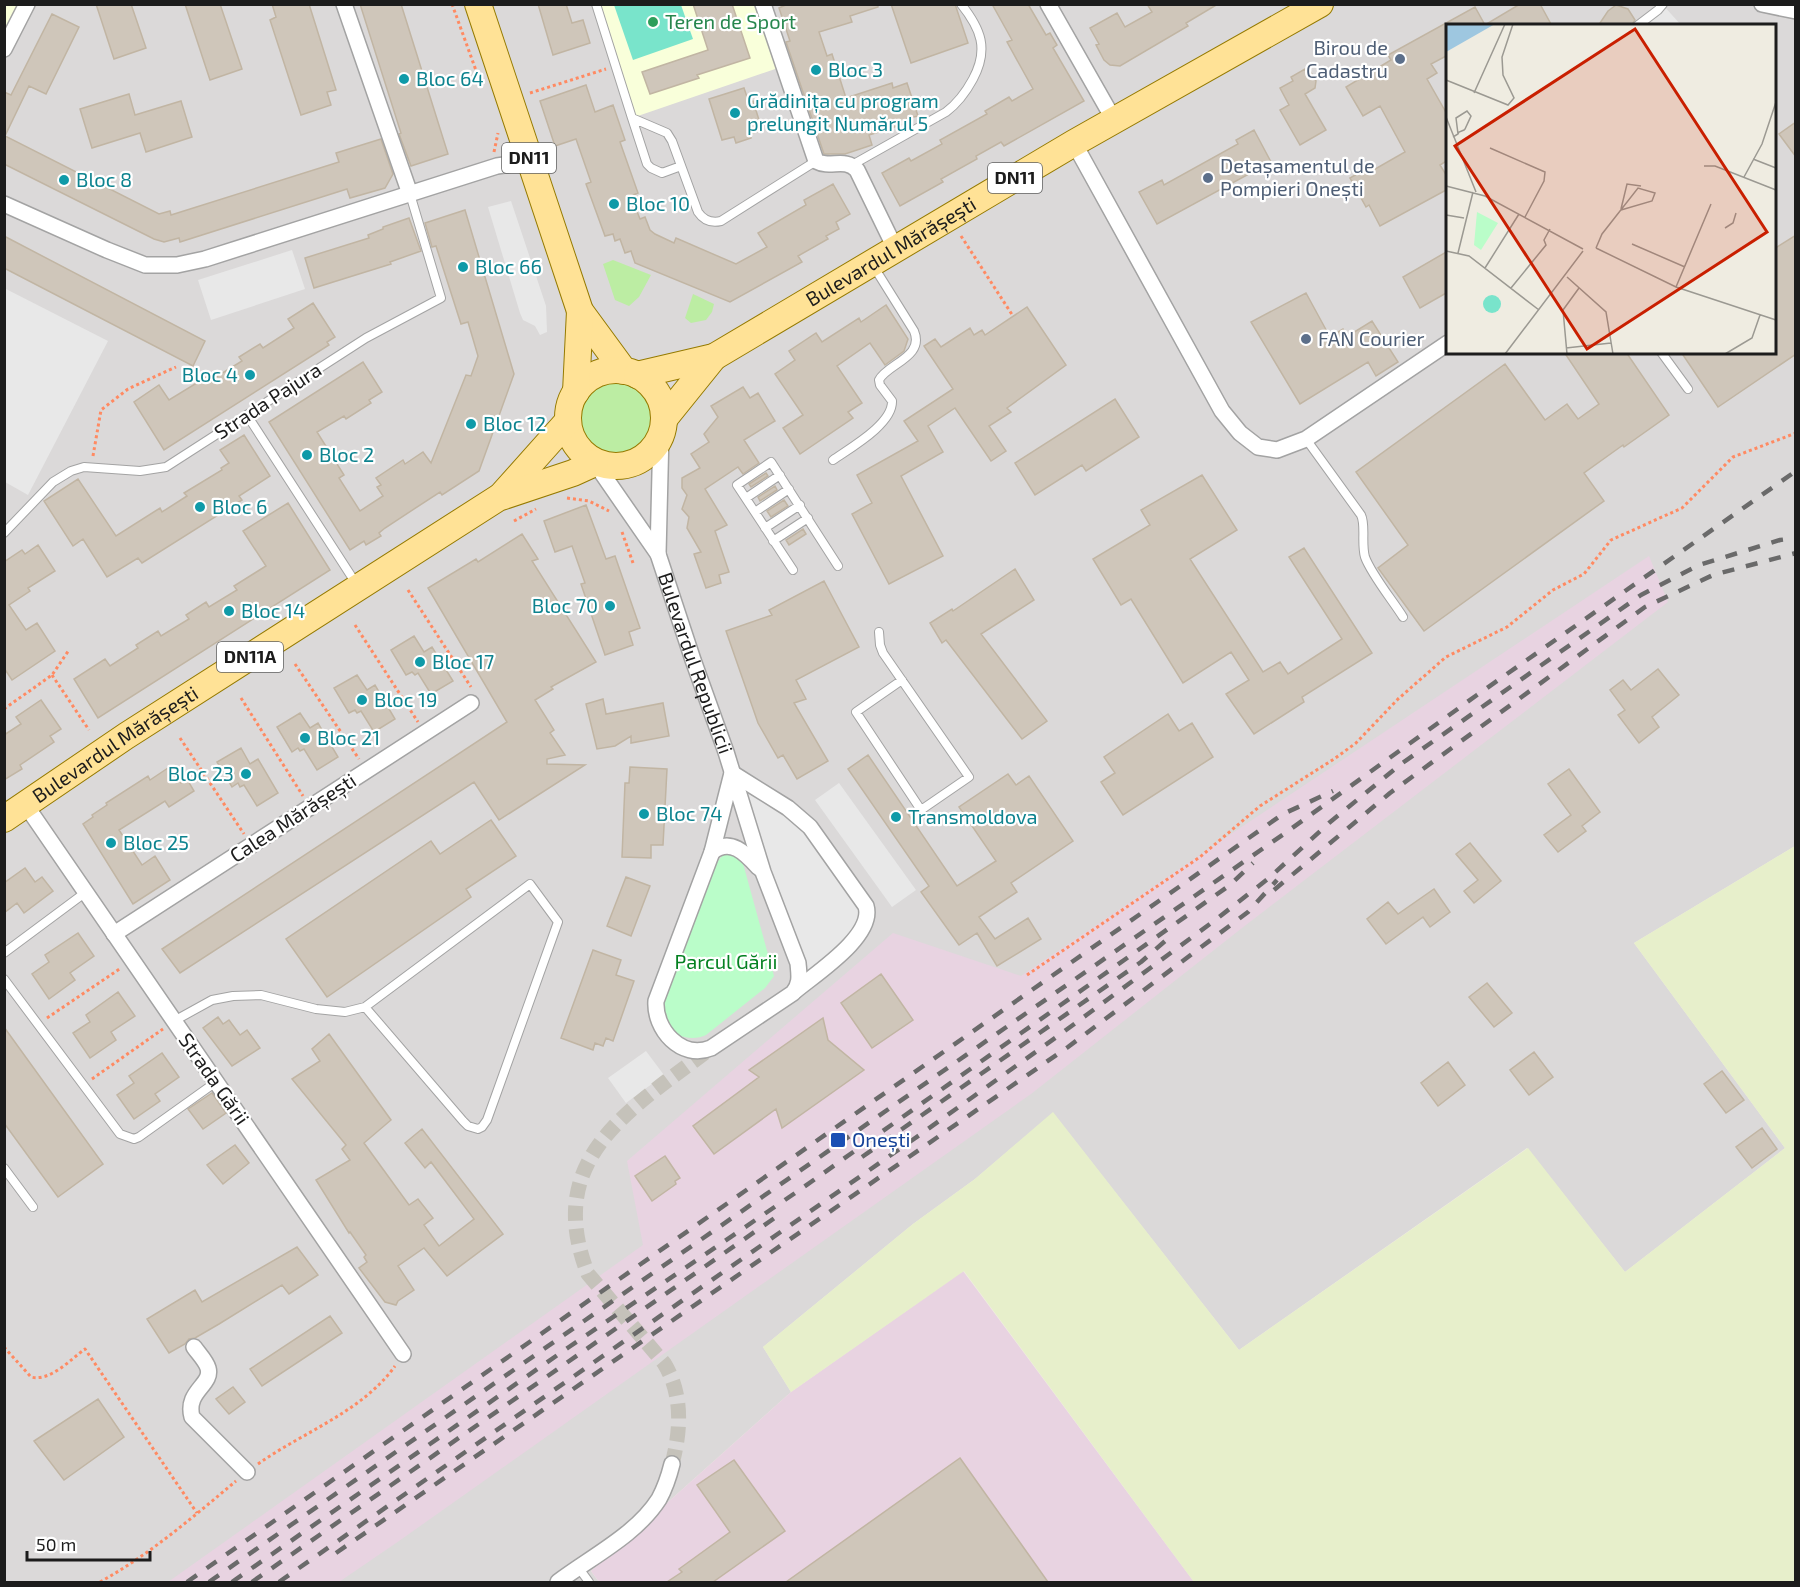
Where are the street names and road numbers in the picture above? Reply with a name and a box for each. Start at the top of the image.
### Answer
road number: DN11 [502,143,556,173]
road number: DN11 [988,163,1042,193]
street label: Bulevardul Mărășești [801,191,980,311]
street label: Strada Pajura [209,357,325,444]
street label: Bulevardul Republicii [654,569,739,757]
road number: DN11A [217,642,283,672]
street label: Bulevardul Mărășești [27,680,202,807]
street label: Calea Mărășești [225,767,361,869]
street label: Strada Gării [175,1028,255,1129]

